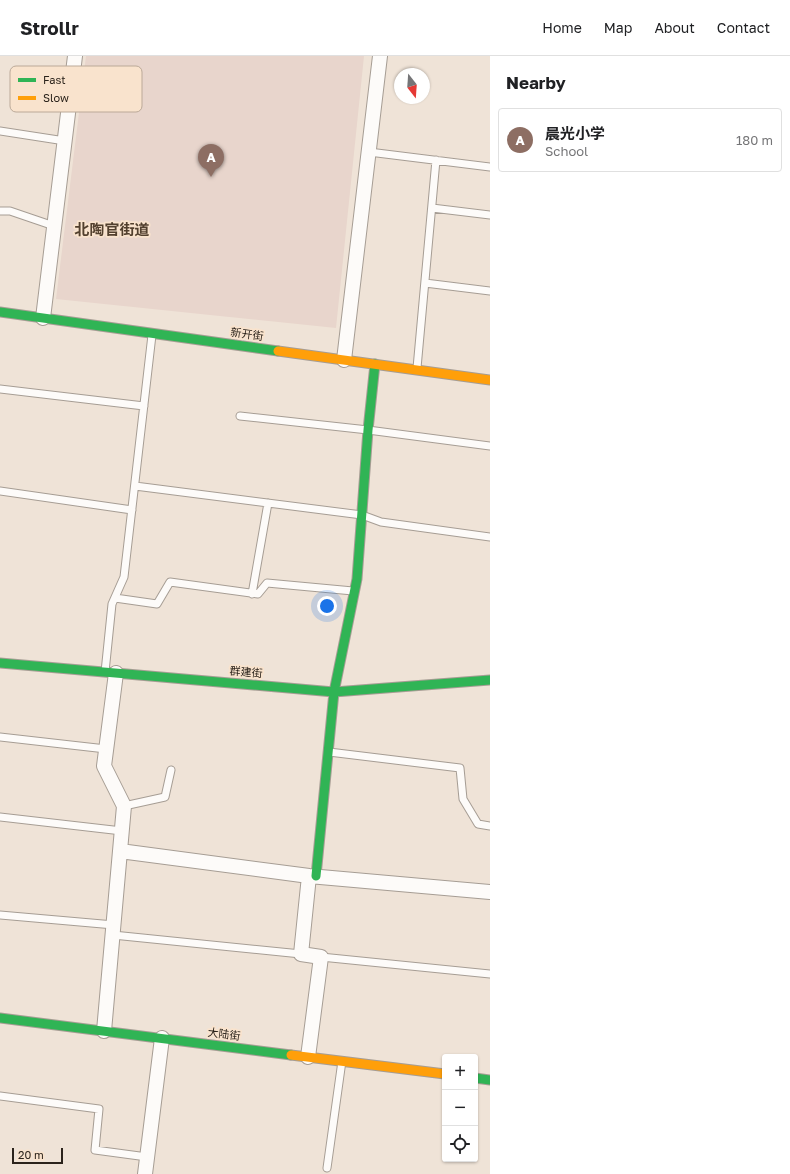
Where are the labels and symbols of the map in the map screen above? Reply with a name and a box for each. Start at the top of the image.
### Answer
legend [10,66,142,112]
north arrow [394,68,430,104]
text: Fast [43,73,66,86]
text: Slow [43,91,69,104]
pin: A [198,144,224,177]
district label: 北陶官街道 [74,220,150,238]
street label: 新开街 [230,325,264,342]
your location [317,596,337,616]
street label: 群建街 [229,664,263,679]
street label: 大陆街 [207,1025,241,1042]
scale bar [12,1146,63,1165]

